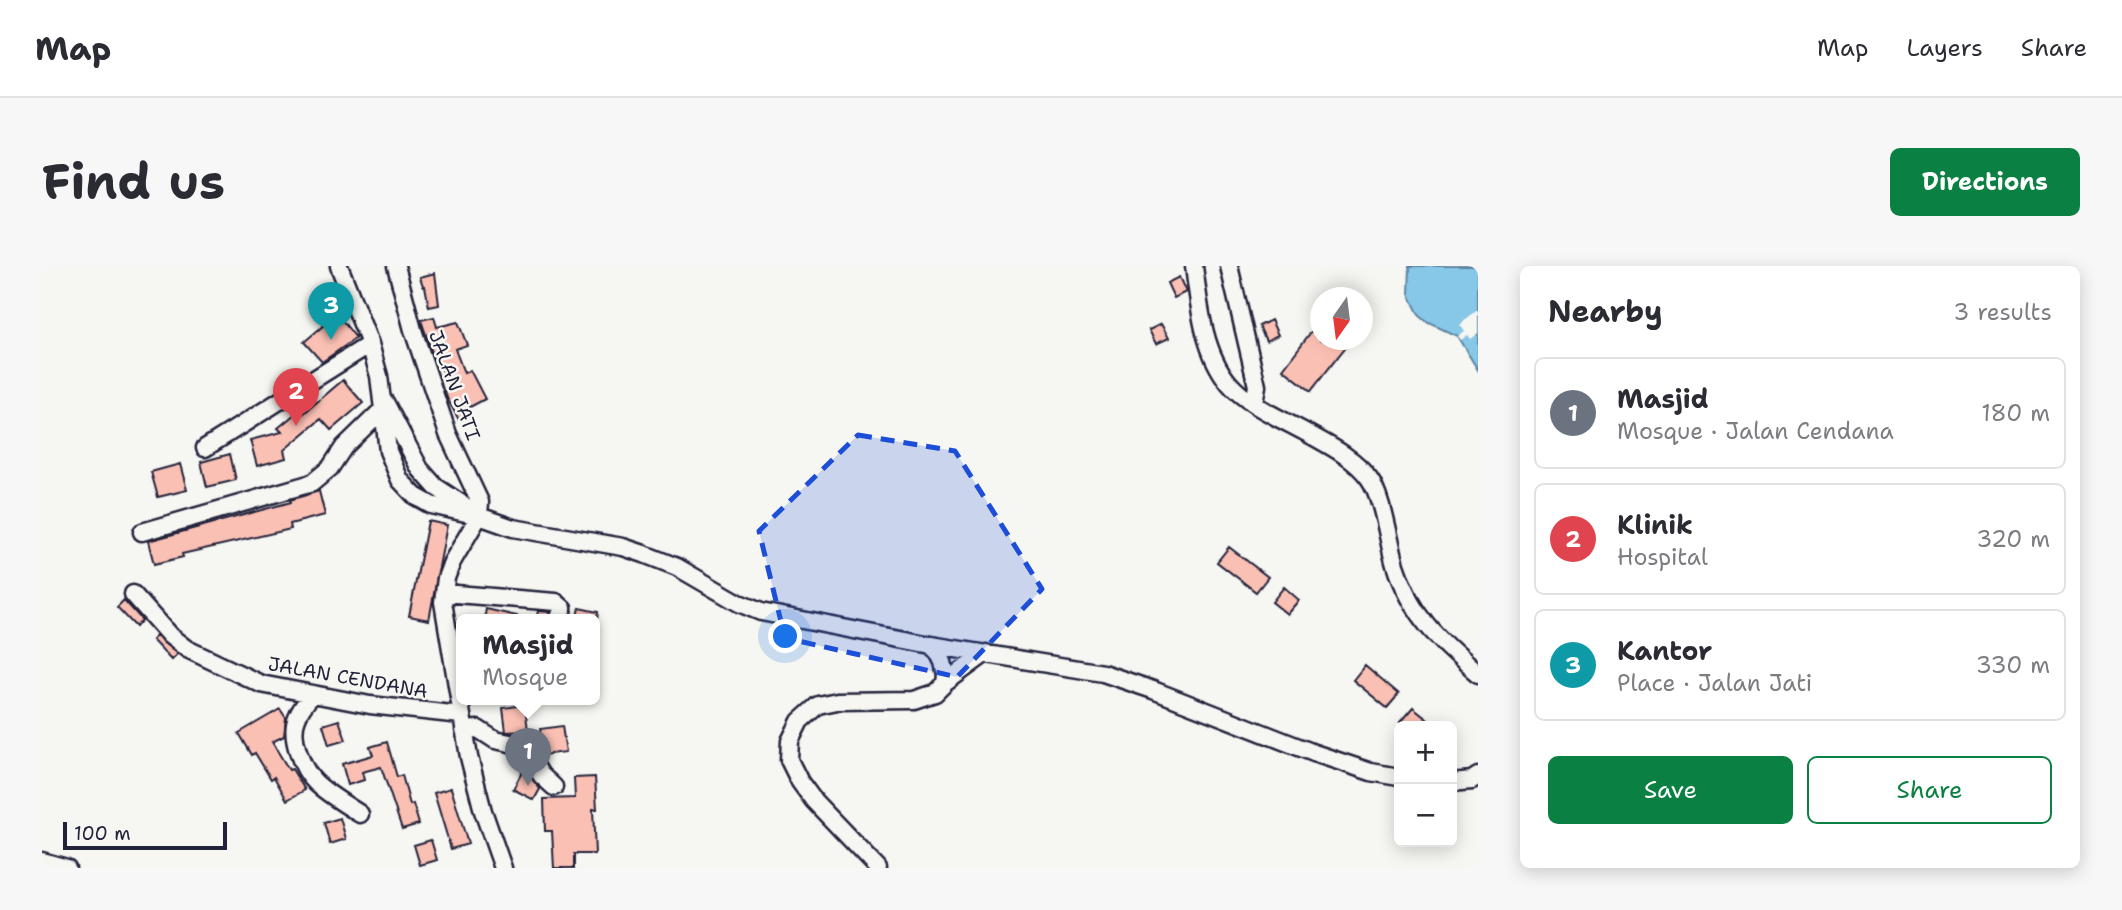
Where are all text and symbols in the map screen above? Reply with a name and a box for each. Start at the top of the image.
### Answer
text: Map [35,26,111,71]
text: Map [1817,32,1868,64]
text: Layers [1906,32,1983,64]
text: Share [2021,32,2087,64]
button: Directions [1890,148,2080,216]
text: Find us [42,149,225,215]
pin: 3 [308,282,354,340]
north arrow [1310,287,1373,350]
text: Nearby [1548,291,1663,332]
text: 3 results [1953,297,2052,327]
street label: JALAN JATI [423,327,486,444]
pin: 2 [273,368,319,426]
text: Masjid [1617,381,1709,416]
text: 1 [1568,398,1578,428]
text: 180 m [1981,398,2050,428]
text: Mosque · Jalan Cendana [1617,416,1894,446]
text: Klinik [1617,507,1693,542]
text: 2 [1565,524,1581,554]
text: 320 m [1976,524,2050,554]
text: Hospital [1617,542,1708,572]
popup [456,614,600,705]
your location [768,619,802,653]
text: Masjid [482,627,574,662]
text: Kantor [1617,633,1712,668]
text: 3 [1565,650,1581,680]
text: 330 m [1976,650,2050,680]
street label: JALAN CENDANA [266,651,430,704]
text: Mosque [482,662,568,692]
text: Place · Jalan Jati [1617,668,1812,698]
map controls [1394,721,1457,847]
button: + [1394,721,1457,784]
pin: 1 [505,728,551,786]
button: Save [1548,756,1793,824]
button: Share [1807,756,2052,824]
button: − [1394,784,1457,847]
scale bar [63,819,228,851]
text: 100 m [74,821,131,846]

